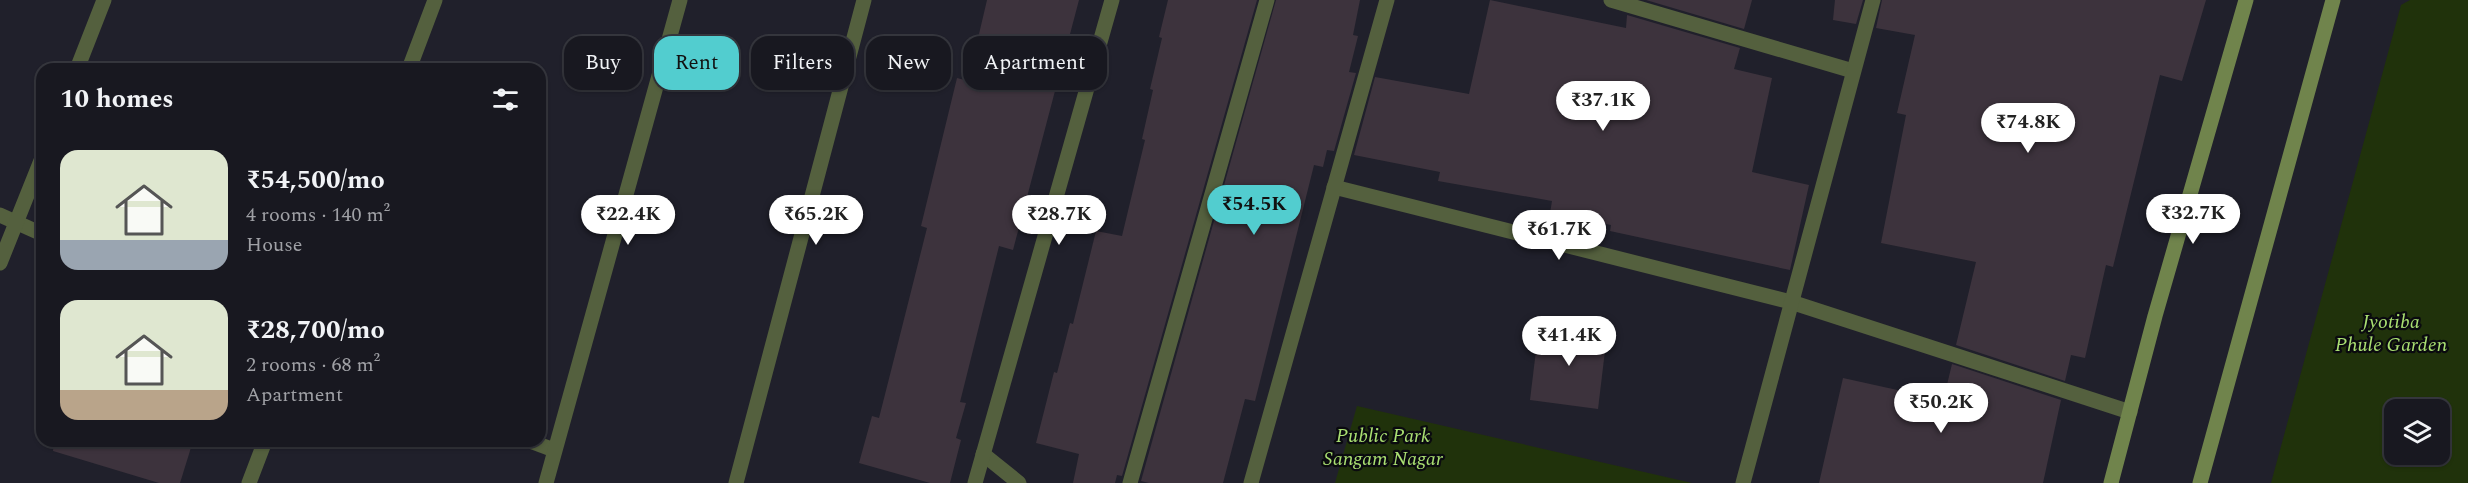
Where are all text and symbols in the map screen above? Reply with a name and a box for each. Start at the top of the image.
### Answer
chip: Buy [564,36,642,90]
chip: Rent [654,36,739,90]
chip: Filters [751,36,854,90]
chip: New [866,36,951,90]
chip: Apartment [963,36,1107,90]
text: 10 homes [60,79,174,119]
pin: ₹37.1K [1554,81,1652,132]
icon: filters [489,83,522,116]
text: ₹37.1K [1570,85,1636,115]
pin: ₹74.8K [1979,103,2077,154]
text: ₹74.8K [1995,107,2061,137]
text: ₹54,500/mo [246,160,385,200]
icon: home [108,174,180,246]
pin: ₹54.5K [1205,185,1303,236]
text: ₹54.5K [1221,189,1287,219]
pin: ₹32.7K [2144,194,2242,245]
pin: ₹22.4K [579,195,677,246]
pin: ₹65.2K [767,195,865,246]
pin: ₹28.7K [1010,195,1108,246]
text: ₹32.7K [2160,198,2226,228]
text: ₹22.4K [595,199,661,229]
text: ₹65.2K [783,199,849,229]
text: ₹28.7K [1026,199,1092,229]
text: 4 rooms · 140 m² [246,200,390,230]
pin: ₹61.7K [1510,210,1608,261]
text: ₹61.7K [1526,214,1592,244]
text: House [246,230,303,260]
park label: Jyotiba Phule Garden [2335,307,2448,360]
text: ₹28,700/mo [246,310,385,350]
pin: ₹41.4K [1520,316,1618,367]
text: ₹41.4K [1536,320,1602,350]
icon: home [108,324,180,396]
text: 2 rooms · 68 m² [246,350,380,380]
text: Apartment [246,380,343,410]
pin: ₹50.2K [1892,383,1990,434]
text: ₹50.2K [1908,387,1974,417]
map controls [2384,399,2450,465]
button: layers [2384,399,2450,465]
park label: Public Park Sangam Nagar [1323,421,1444,474]

